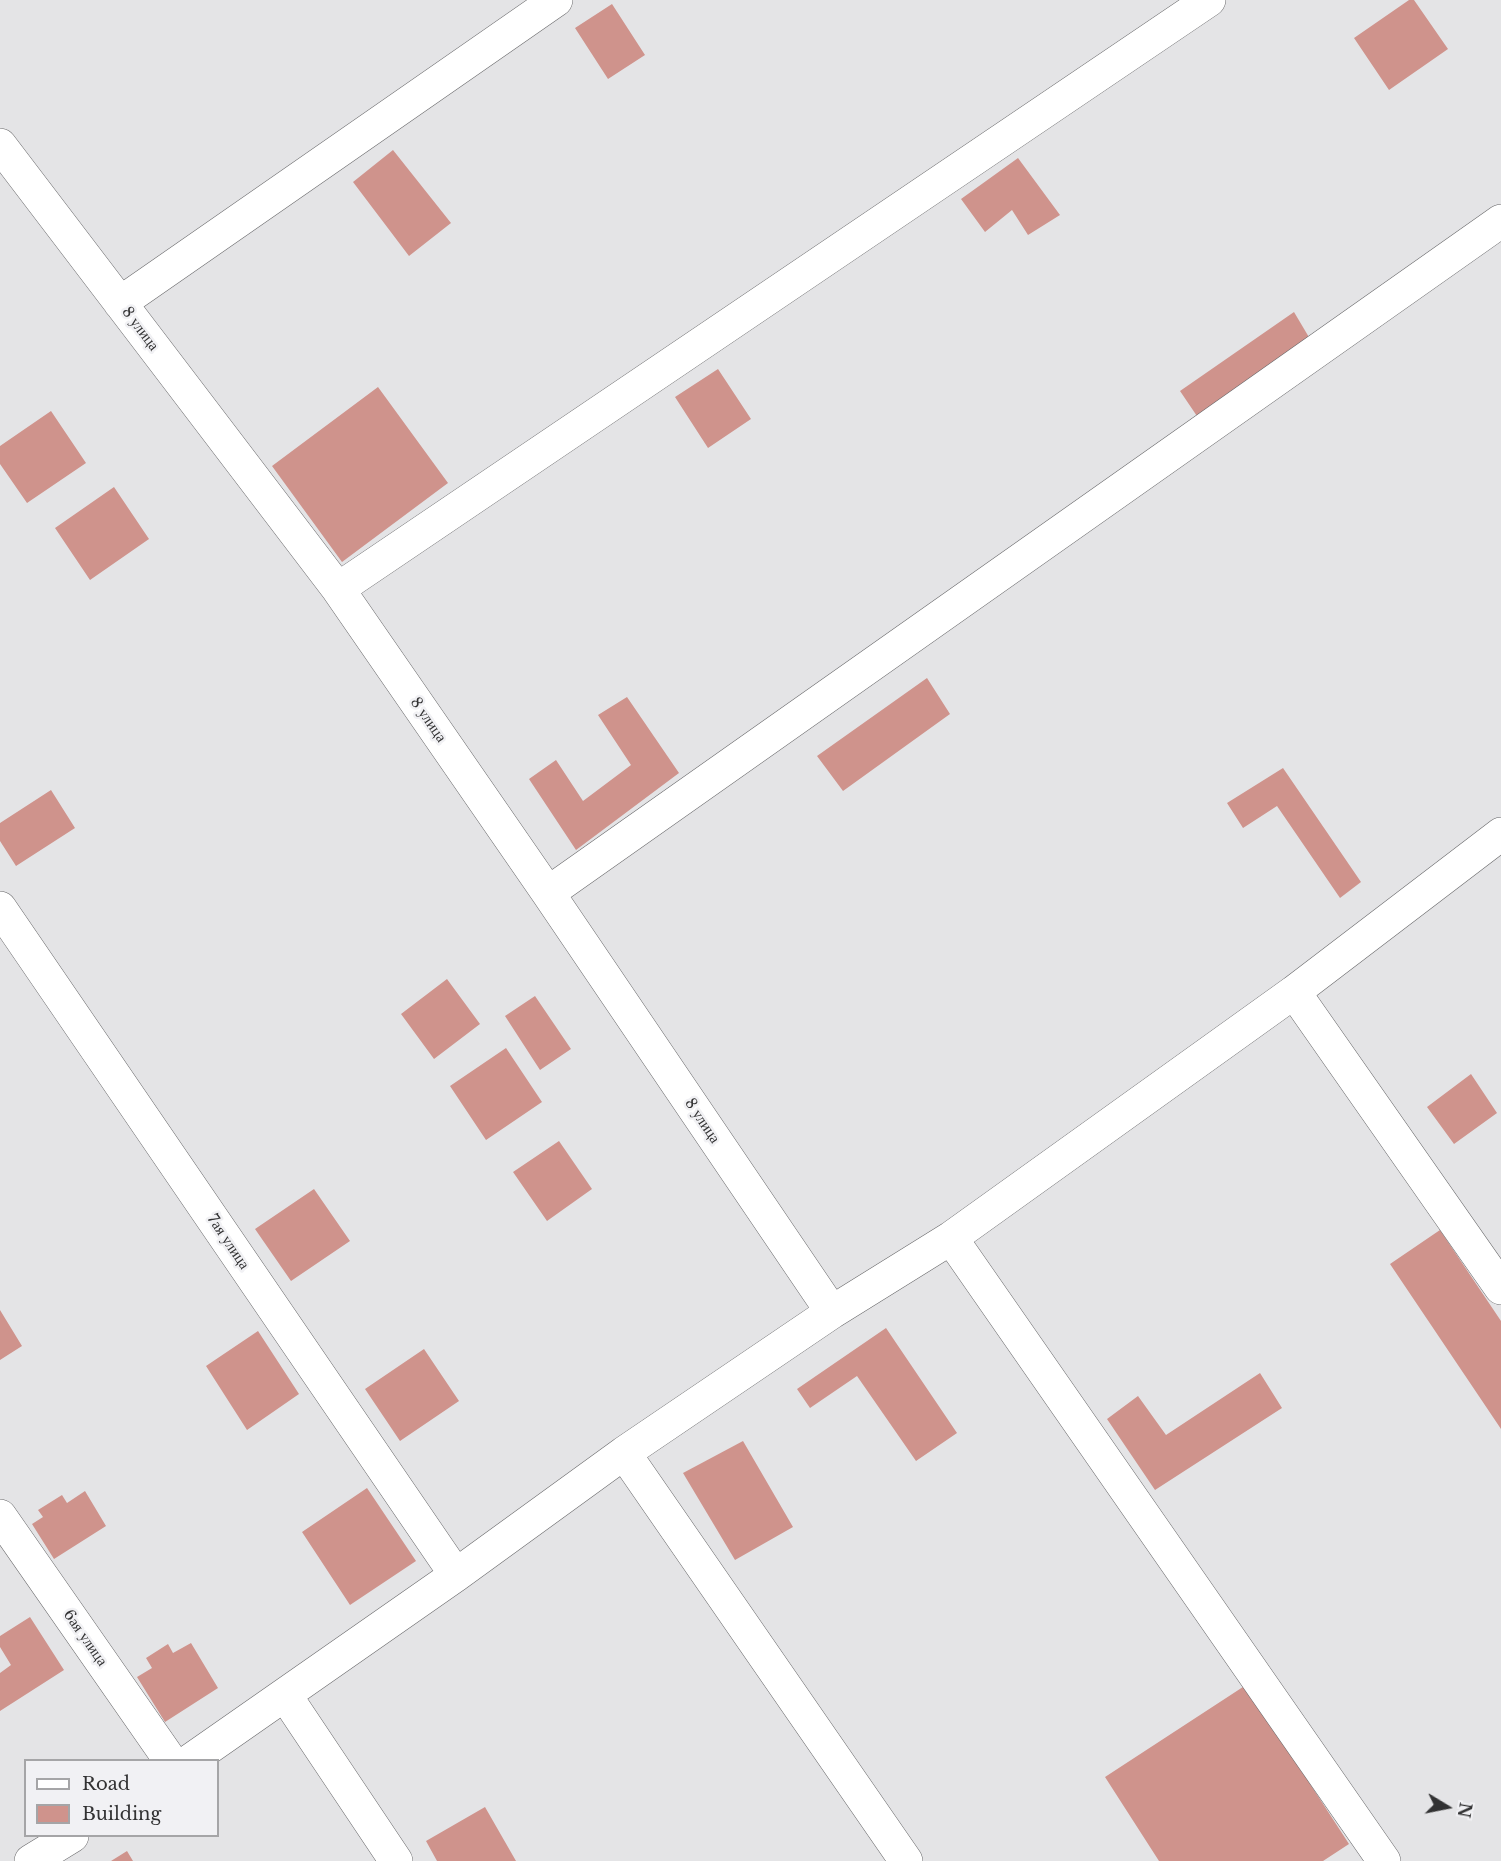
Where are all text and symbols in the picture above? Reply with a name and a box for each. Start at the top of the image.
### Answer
street label: 8 улица [118,303,162,355]
street label: 8 улица [406,694,450,746]
street label: 8 улица [680,1095,724,1147]
street label: 7ая улица [203,1211,253,1273]
street label: 6ая улица [59,1606,111,1670]
legend [24,1759,219,1837]
text: Road [82,1773,130,1795]
north arrow [1417,1777,1477,1837]
text: N [1454,1801,1476,1819]
text: Building [82,1803,161,1825]

